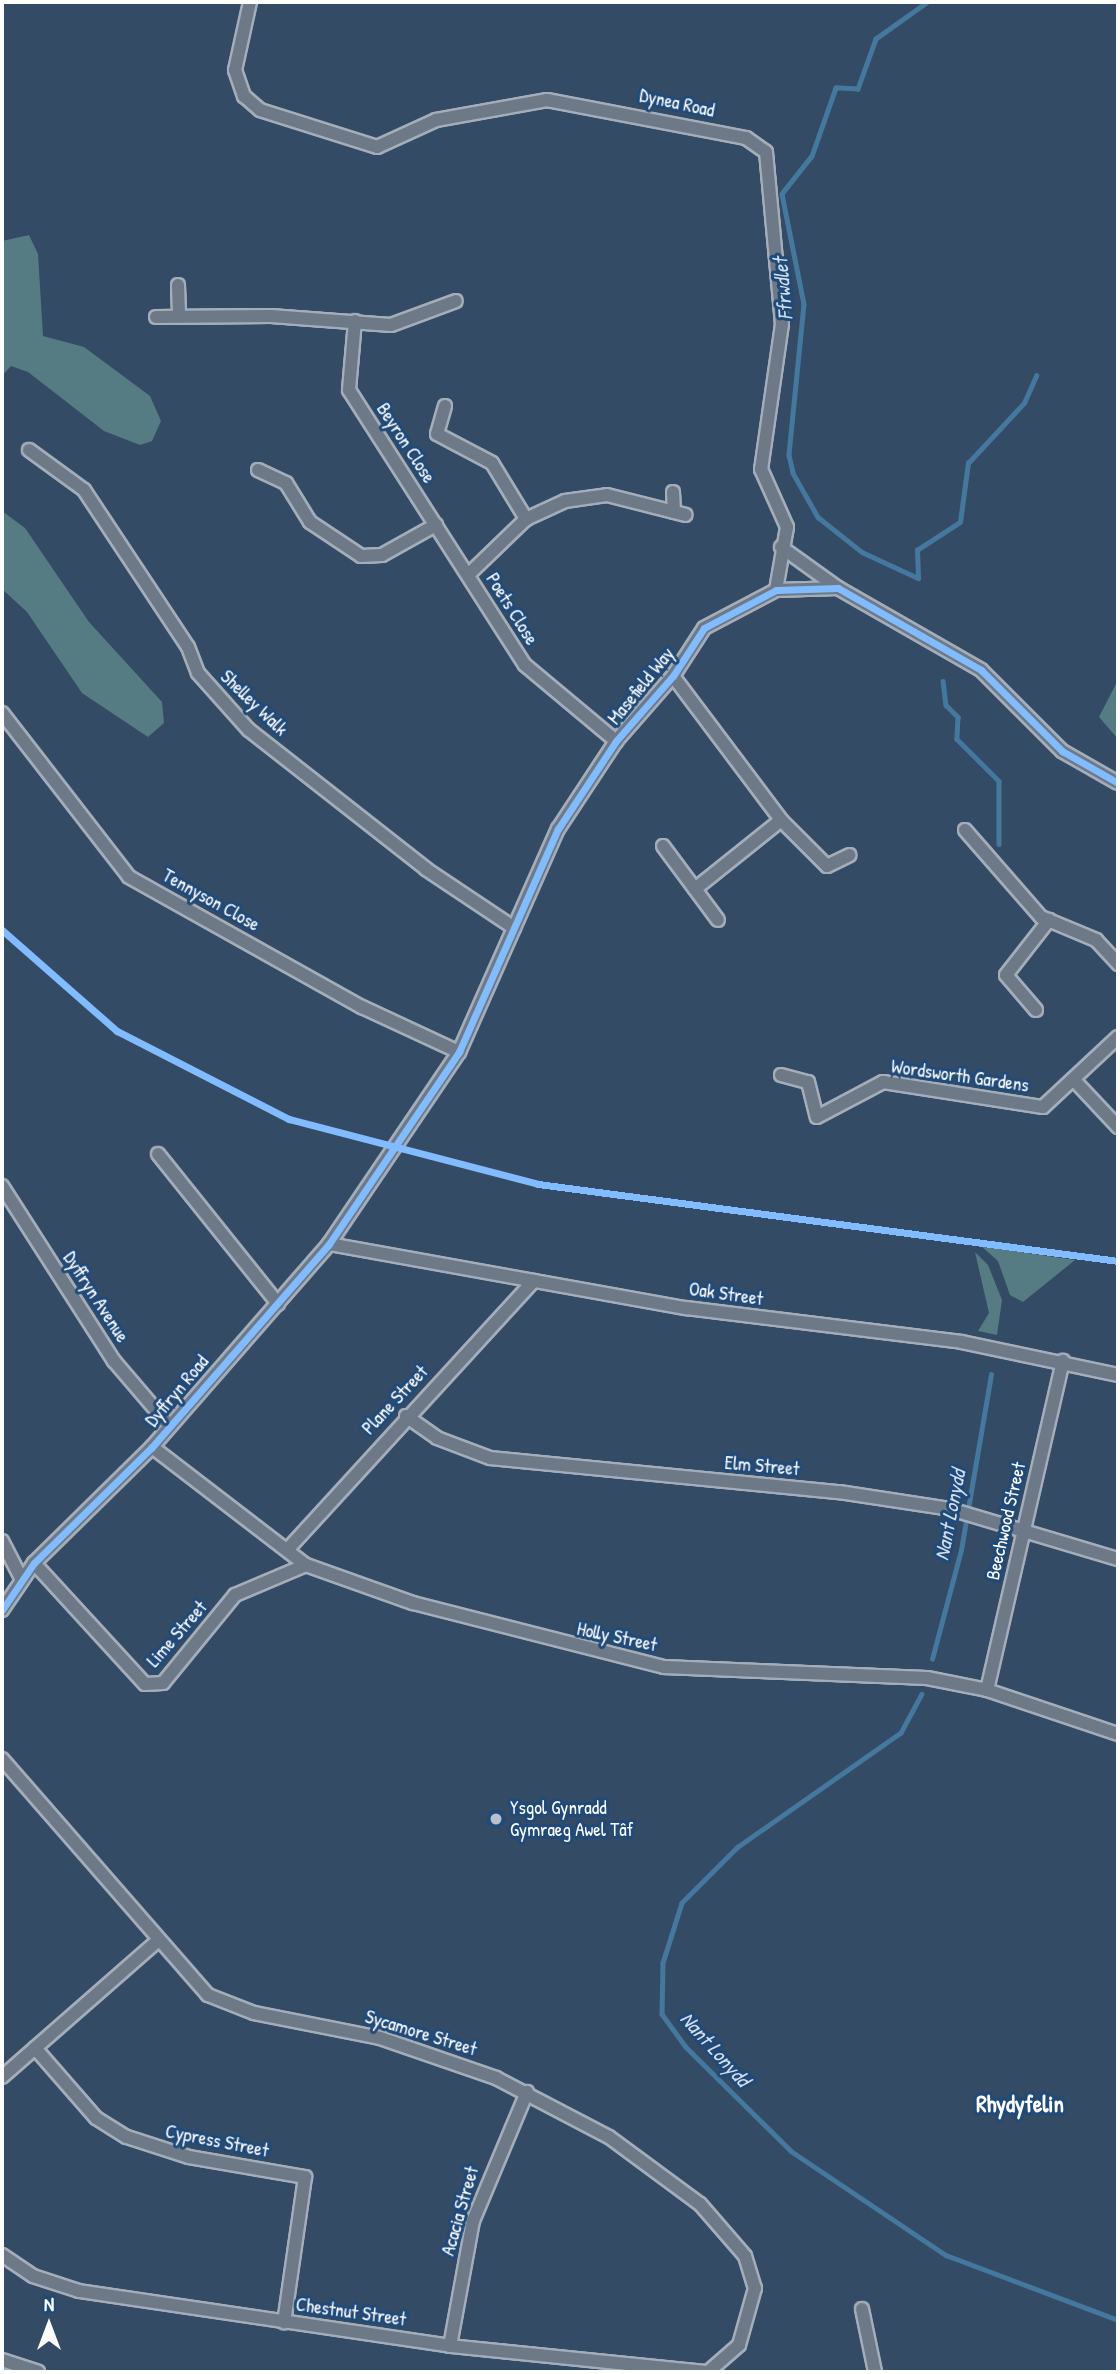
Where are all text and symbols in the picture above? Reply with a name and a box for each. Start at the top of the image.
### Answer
street label: Dynea Road [637,84,717,122]
water label: Ffrwdlet [768,257,798,321]
street label: Beyron Close [372,399,440,487]
street label: Poets Close [481,569,543,649]
street label: Masefield Way [603,643,679,729]
street label: Shelley Walk [216,665,292,741]
street label: Tennyson Close [158,864,264,936]
street label: Wordsworth Gardens [890,1055,1030,1097]
street label: Dyffryn Avenue [58,1247,134,1347]
street label: Oak Street [688,1278,764,1310]
street label: Dyffryn Road [140,1351,214,1431]
street label: Plane Street [357,1361,433,1439]
street label: Elm Street [724,1451,800,1481]
street label: Beechwood Street [981,1460,1031,1582]
water label: Nant Lonydd [929,1467,971,1563]
street label: Lime Street [142,1596,212,1672]
street label: Holly Street [575,1617,659,1657]
place label: Ysgol Gynradd Gymraeg Awel Tâf [510,1797,633,1841]
marker: Ysgol Gynradd Gymraeg Awel Tâf [488,1811,504,1827]
street label: Sycamore Street [362,2005,480,2061]
water label: Nant Lonydd [675,2006,755,2092]
district label: Rhydyfelin [976,2090,1064,2118]
street label: Cypress Street [163,2120,271,2162]
street label: Acacia Street [436,2164,484,2258]
north arrow [14,2290,84,2360]
text: N [44,2291,54,2317]
street label: Chestnut Street [294,2293,408,2331]

